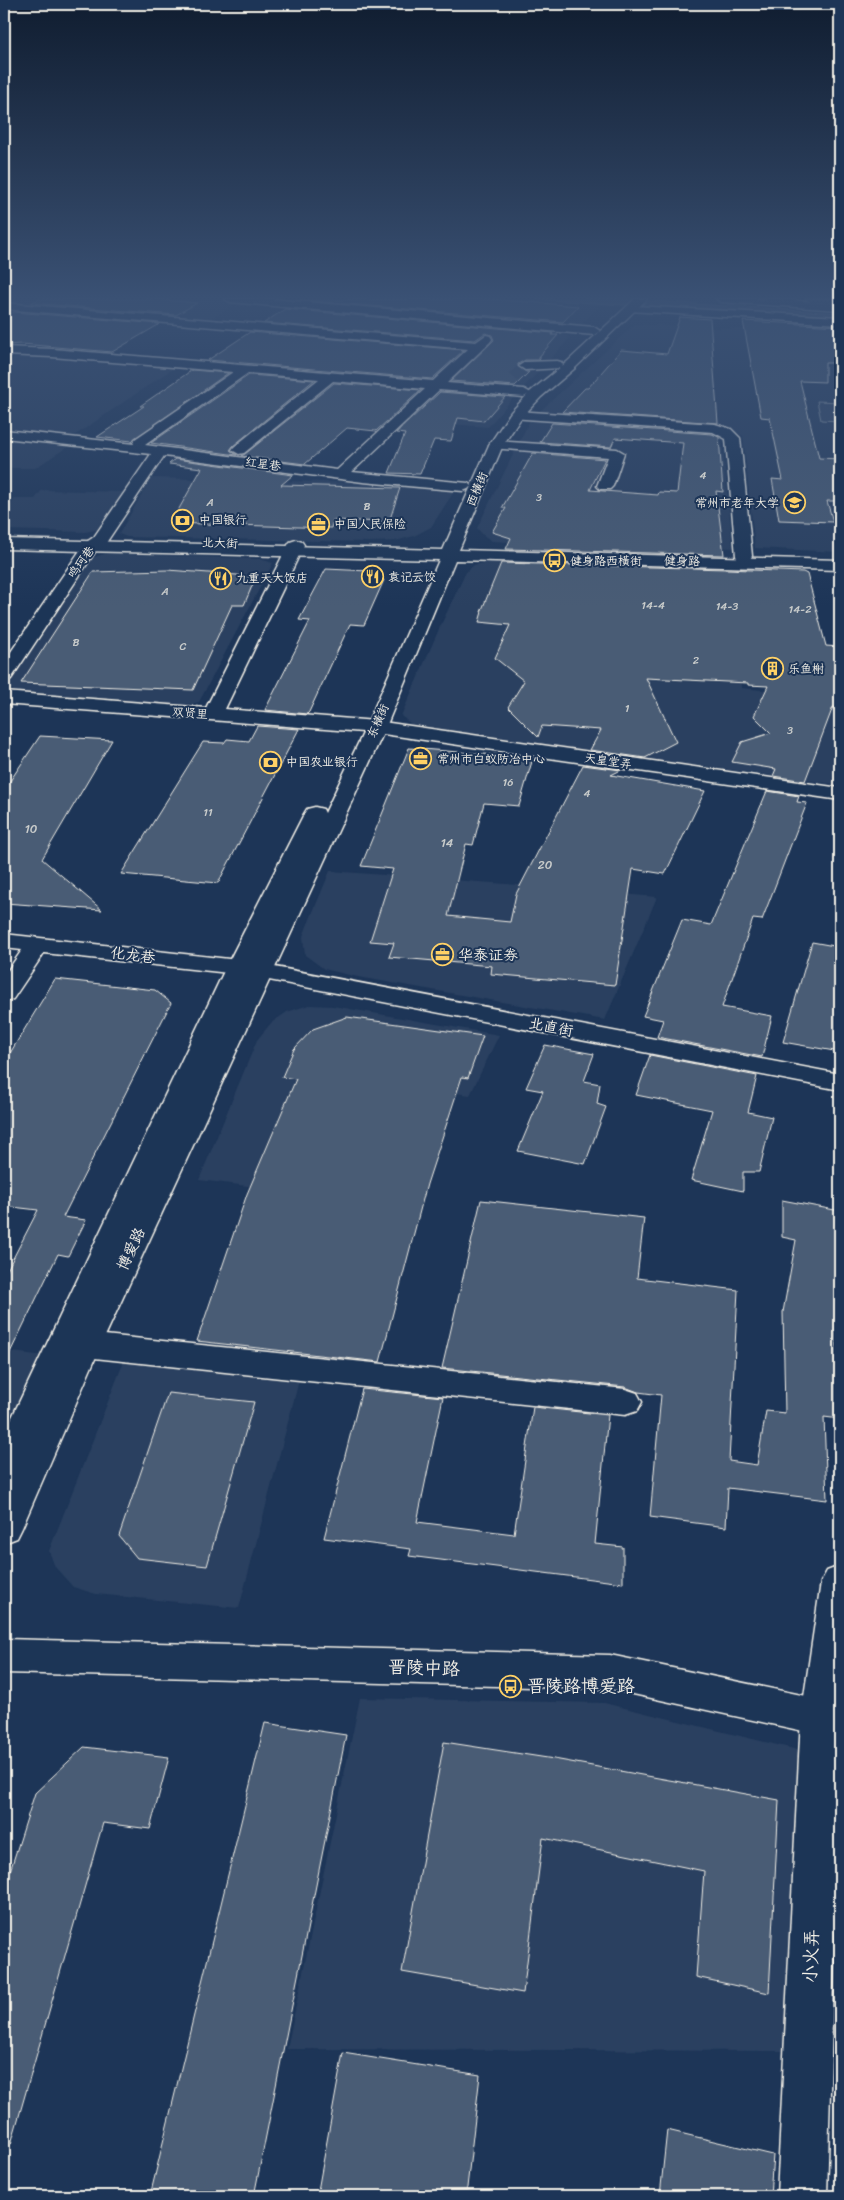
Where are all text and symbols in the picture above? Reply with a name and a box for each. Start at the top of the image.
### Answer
street label: 红星巷 [244,451,282,477]
house number: 4 [700,466,707,485]
street label: 西横街 [460,468,494,510]
house number: 3 [536,488,542,507]
school or university icon: 常州市老年大学 [783,491,807,515]
place label: 常州市老年大学 [695,492,779,514]
house number: A [205,493,214,512]
house number: B [364,497,371,516]
bank icon: 中国银行 [171,508,195,532]
place label: 中国银行 [199,509,247,531]
office icon: 中国人民保险 [306,512,330,536]
place label: 中国人民保险 [334,513,406,535]
street label: 北大街 [202,531,238,555]
street label: 鸣珂巷 [62,541,100,583]
bus stop icon: 健身路西横街 [542,549,566,573]
place label: 健身路西横街 [570,550,642,572]
street label: 健身路 [664,550,700,572]
restaurant icon: 袁记云饺 [360,565,384,589]
restaurant icon: 九重天大饭店 [208,566,232,590]
place label: 袁记云饺 [388,566,436,588]
place label: 九重天大饭店 [236,567,308,589]
house number: A [160,582,169,601]
house number: 14-4 [641,596,665,615]
house number: 14-3 [716,597,738,616]
house number: 14-2 [788,600,812,619]
house number: B [73,633,80,652]
house number: C [180,637,187,656]
house number: 2 [693,651,700,670]
building icon: 乐鱼榭 [760,657,784,681]
place label: 乐鱼榭 [788,658,824,680]
house number: 1 [625,699,630,718]
street label: 双贤里 [171,700,209,726]
street label: 东横街 [361,700,395,742]
house number: 3 [787,721,793,740]
office icon: 常州市白蚁防冶中心 [409,747,433,771]
street label: 天皇堂弄 [583,747,633,775]
place label: 常州市白蚁防冶中心 [437,748,545,770]
bank icon: 中国农业银行 [258,750,282,774]
place label: 中国农业银行 [286,751,358,773]
house number: 16 [503,773,513,792]
house number: 4 [584,784,591,803]
house number: 11 [203,803,213,822]
house number: 10 [25,818,38,840]
house number: 14 [441,832,454,854]
house number: 20 [538,854,553,876]
street label: 化龙巷 [109,939,157,971]
place label: 华泰证券 [458,942,518,968]
office icon: 华泰证券 [430,943,454,967]
street label: 北直街 [526,1010,576,1044]
street label: 博爱路 [110,1223,152,1275]
street label: 晋陵中路 [387,1651,461,1685]
place label: 晋陵路博爱路 [527,1670,635,1702]
bus stop icon: 晋陵路博爱路 [499,1674,523,1698]
street label: 小火弄 [794,1928,828,1984]

